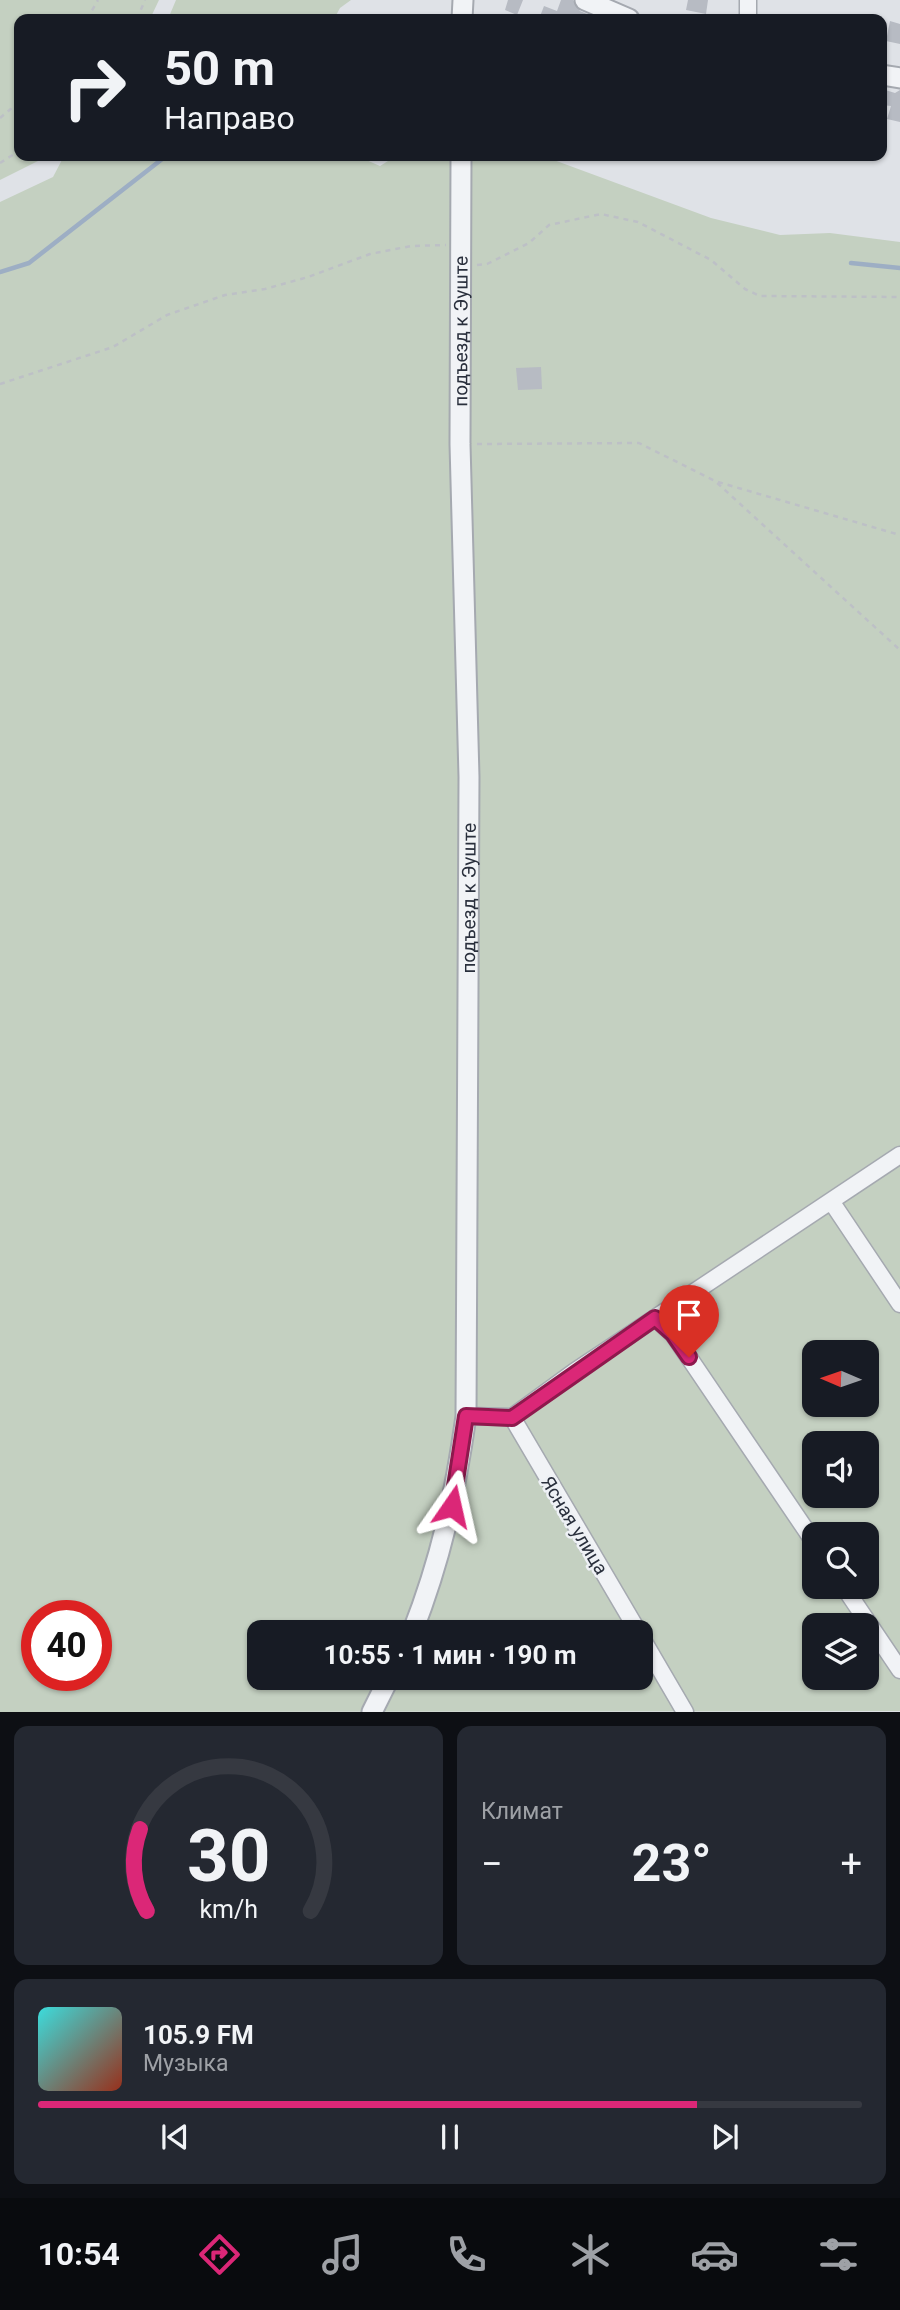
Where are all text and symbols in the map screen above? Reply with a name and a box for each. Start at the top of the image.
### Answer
text: 50 m [164,40,275,97]
icon: right [49,42,140,133]
text: Направо [164,99,295,137]
street label: подъезд к Эуште [449,256,473,407]
street label: подъезд к Эуште [457,823,481,974]
pin [659,1285,719,1357]
icon: arrive [670,1296,708,1334]
north arrow [802,1340,878,1418]
map controls [802,1340,879,1690]
button: sound [802,1431,879,1508]
position arrow [415,1469,489,1543]
street label: Ясная улица [536,1472,613,1579]
button: search [802,1522,879,1599]
speed limit sign: 40 [21,1600,112,1691]
button: layers [802,1613,879,1690]
text: 10:55 · 1 мин · 190 m [324,1640,576,1670]
text: Климат [481,1798,563,1825]
text: 30 [187,1814,270,1900]
text: 23° [632,1833,712,1894]
text: − [481,1842,503,1886]
text: + [840,1842,862,1886]
text: km/h [199,1895,258,1924]
text: 105.9 FM [143,2020,254,2050]
text: Музыка [143,2050,228,2077]
icon: previous [156,2118,194,2156]
icon: pause [431,2118,469,2156]
icon: next [706,2118,744,2156]
icon: directions [195,2230,244,2279]
icon: music [318,2230,367,2279]
icon: phone [442,2230,491,2279]
icon: climate [566,2230,615,2279]
icon: car [690,2230,739,2279]
icon: filters [814,2230,863,2279]
text: 10:54 [37,2235,120,2273]

